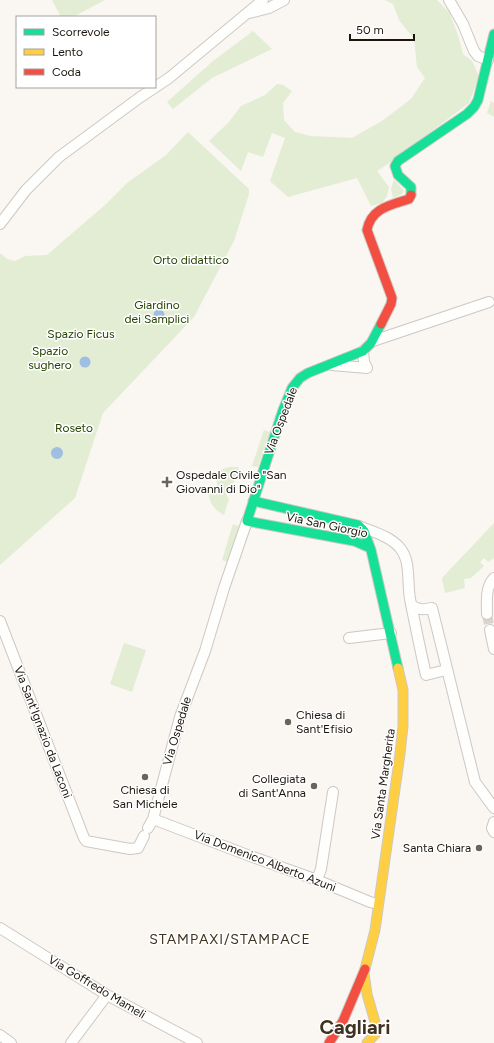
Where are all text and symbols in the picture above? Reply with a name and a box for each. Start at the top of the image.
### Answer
legend [16,16,156,88]
scale bar [350,16,414,42]
text: 50 m [356,23,384,37]
text: Scorrevole [52,25,110,39]
text: Lento [52,45,83,59]
text: Coda [52,65,81,79]
park label: Orto didattico [153,253,229,267]
park label: Giardino dei Samplici [125,298,189,326]
park label: Spazio Ficus [47,327,115,341]
park label: Spazio sughero [28,344,72,372]
street label: Via Ospedale [262,385,300,457]
park label: Roseto [55,421,93,435]
place label: Ospedale Civile "San Giovanni di Dio" [176,468,287,496]
marker: Ospedale Civile "San Giovanni di Dio" [161,476,173,488]
street label: Via San Giorgio [285,510,369,540]
street label: Via Sant'Ignazio da Laconi [11,664,75,800]
street label: Via Ospedale [160,695,194,767]
place label: Chiesa di Sant'Efisio [296,708,353,736]
marker: Chiesa di Sant'Efisio [283,717,293,727]
street label: Via Santa Margherita [368,728,398,840]
marker: Chiesa di San Michele [140,772,150,782]
place label: Collegiata di Sant'Anna [238,772,306,800]
marker: Collegiata di Sant'Anna [309,781,319,791]
place label: Chiesa di San Michele [112,783,178,811]
street label: Via Domenico Alberto Azuni [192,827,338,895]
place label: Santa Chiara [403,841,471,855]
marker: Santa Chiara [474,843,484,853]
district label: STAMPAXI/STAMPACE [149,931,311,948]
street label: Via Goffredo Mameli [46,952,148,1022]
district label: Cagliari [320,1015,390,1039]

